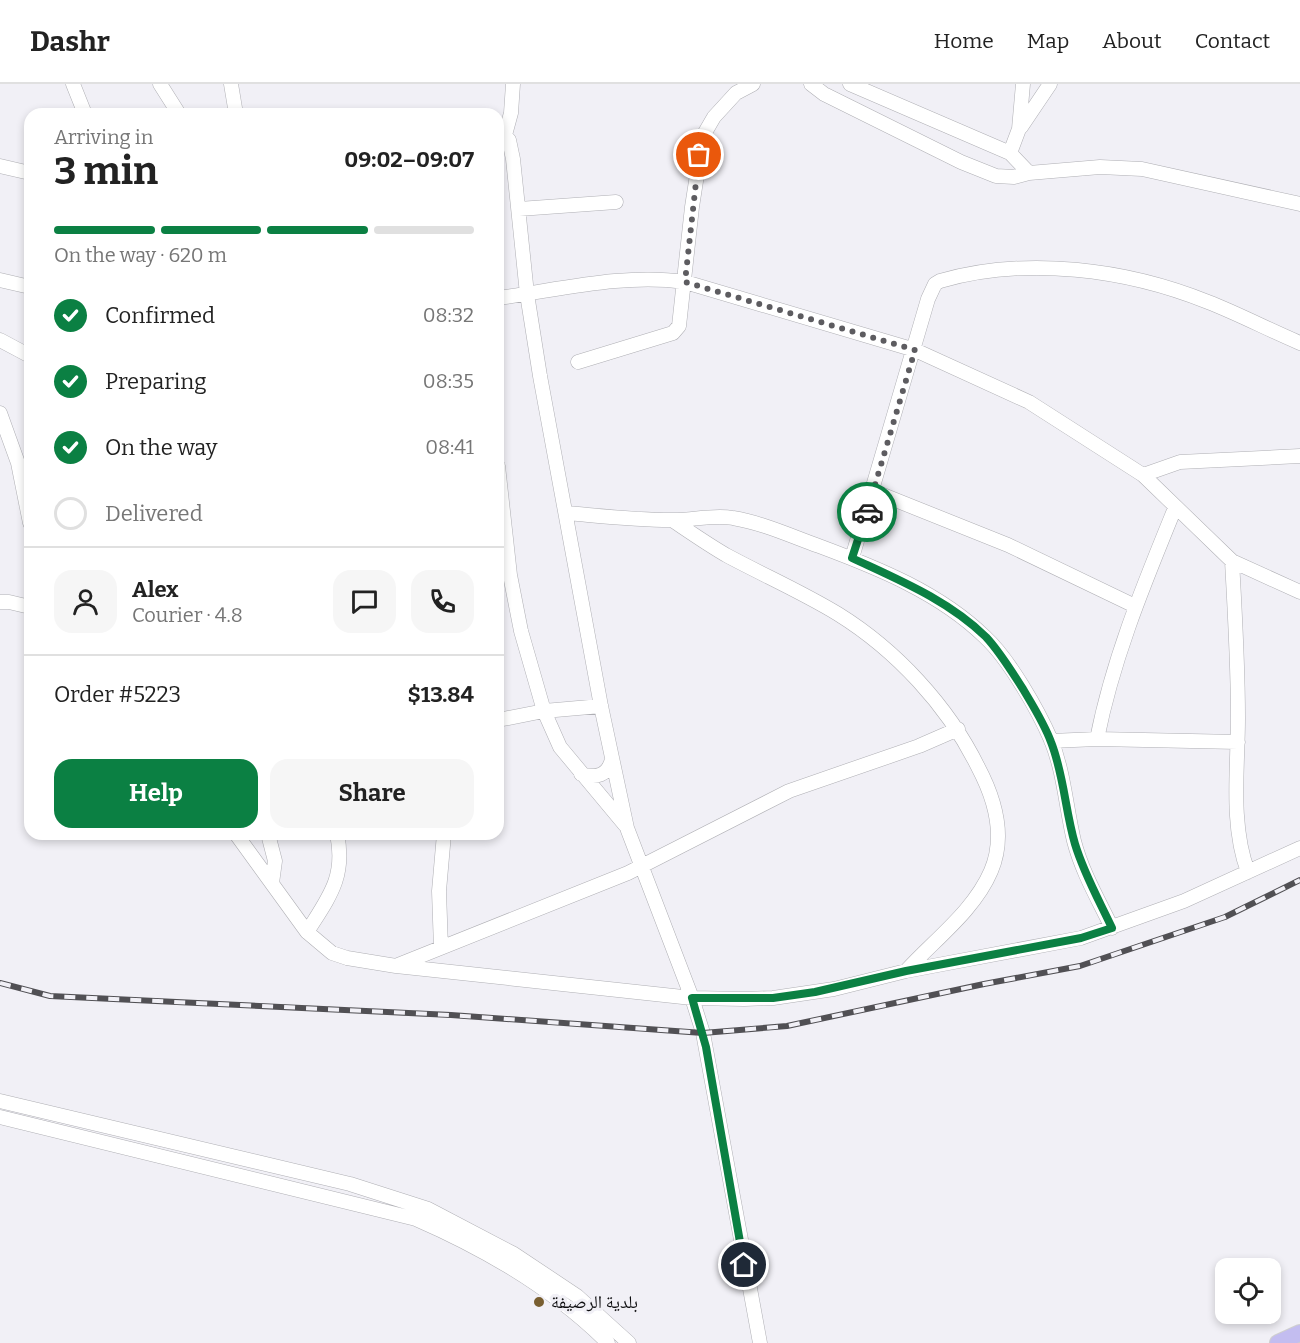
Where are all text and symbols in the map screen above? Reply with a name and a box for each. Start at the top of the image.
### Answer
text: Dashr [30,25,110,58]
text: Home [934,28,994,54]
text: Map [1027,28,1069,54]
text: About [1102,28,1162,54]
text: Contact [1195,28,1270,54]
text: Arriving in [54,125,153,149]
pin [673,129,724,180]
icon: bag [682,138,715,171]
text: 09:02–09:07 [344,146,474,173]
text: 3 min [54,148,158,194]
text: On the way · 620 m [54,243,227,267]
icon: check [54,299,87,332]
text: Confirmed [105,302,215,329]
text: 08:32 [423,303,474,327]
icon: check [54,365,87,398]
text: Preparing [105,368,207,395]
text: 08:35 [423,369,474,393]
icon: check [54,431,87,464]
text: On the way [105,434,217,461]
text: 08:41 [425,435,474,459]
courier [837,482,897,542]
icon: car [851,496,884,529]
text: Delivered [105,500,203,527]
button: person [54,570,117,633]
button: chat [333,570,396,633]
button: phone [411,570,474,633]
text: Alex [132,576,178,603]
text: Courier · 4.8 [132,603,243,627]
text: Order #5223 [54,681,181,708]
text: $13.84 [408,681,474,708]
button: Help [54,759,258,828]
button: Share [270,759,474,828]
pin [718,1239,769,1290]
icon: home [727,1248,760,1281]
map controls [1215,1258,1281,1324]
button: locate [1215,1258,1281,1324]
place label: بلدية الرصيفة [551,1291,638,1313]
marker: بلدية الرصيفة [532,1295,546,1309]

